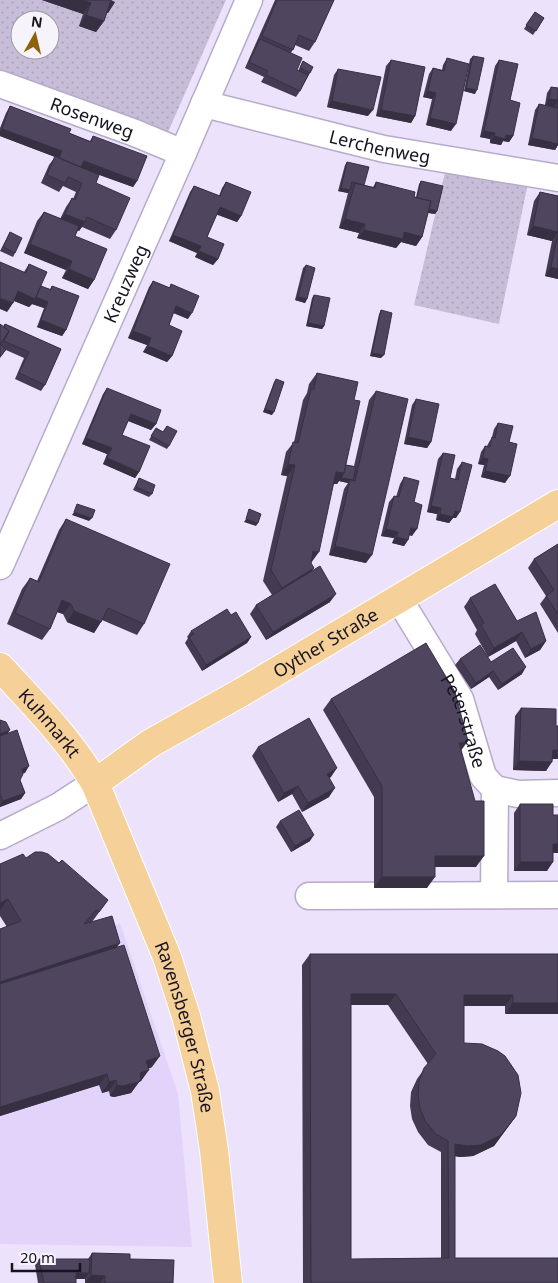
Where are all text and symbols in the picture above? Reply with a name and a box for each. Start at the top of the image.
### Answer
north arrow [10,10,60,60]
text: N [30,11,44,32]
street label: Rosenweg [47,91,137,144]
street label: Lerchenweg [327,124,432,169]
street label: Kreuzweg [97,241,153,326]
street label: Oyther Straße [268,602,382,683]
street label: Peterstraße [435,669,492,771]
street label: Kuhmarkt [14,683,87,763]
street label: Ravensberger Straße [150,937,220,1114]
scale bar [12,1240,80,1272]
text: 20 m [20,1247,55,1267]

